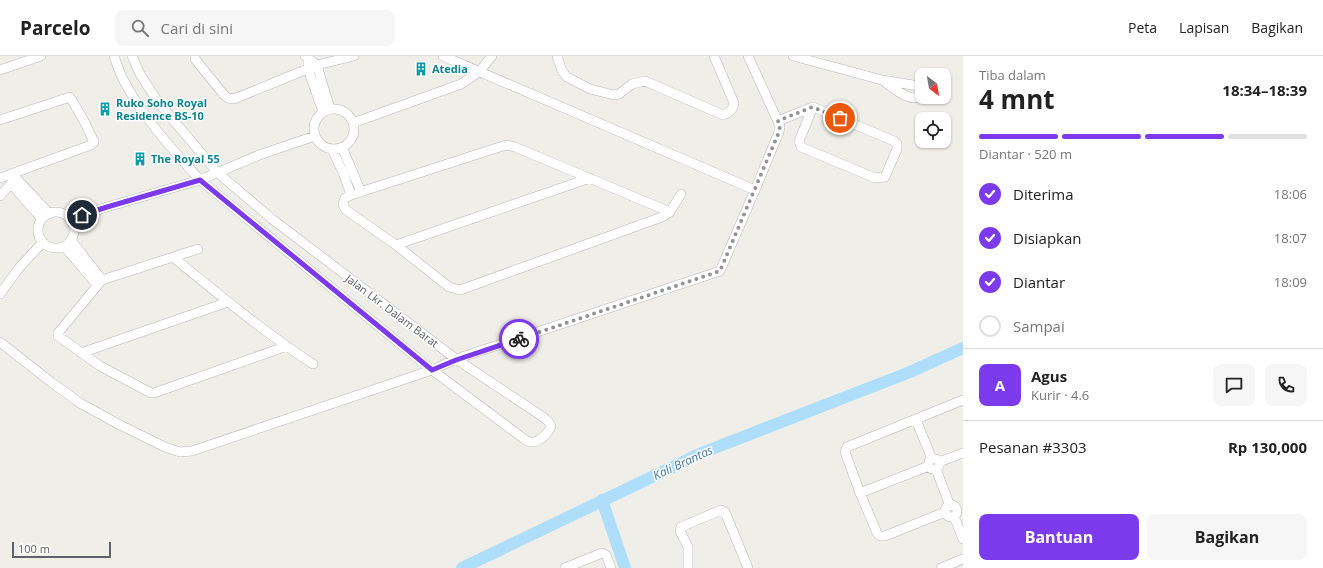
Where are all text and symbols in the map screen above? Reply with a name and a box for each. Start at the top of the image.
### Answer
search box [115,10,395,46]
text: Parcelo [20,15,91,41]
icon: search [129,17,151,39]
text: Cari di sini [161,18,233,38]
text: Peta [1128,18,1157,37]
text: Lapisan [1179,18,1229,37]
text: Bagikan [1251,18,1303,37]
building icon: Atedia [413,61,429,77]
place label: Atedia [432,61,468,76]
text: Tiba dalam [979,66,1046,84]
north arrow [915,68,951,104]
map controls [915,68,951,148]
text: 18:34–18:39 [1222,80,1307,100]
text: 4 mnt [979,81,1055,117]
place label: Ruko Soho Royal Residence BS-10 [116,95,207,123]
building icon: Ruko Soho Royal Residence BS-10 [97,101,113,117]
pin [823,101,857,135]
icon: bag [829,107,851,129]
button: locate [915,112,951,148]
text: Diantar · 520 m [979,145,1072,163]
building icon: The Royal 55 [132,151,148,167]
place label: The Royal 55 [151,151,220,166]
icon: check [979,183,1001,205]
text: Diterima [1013,184,1074,204]
text: 18:06 [1274,185,1307,203]
pin [65,198,99,232]
icon: home [71,204,93,226]
icon: check [979,227,1001,249]
text: Disiapkan [1013,228,1082,248]
text: 18:07 [1274,229,1307,247]
street label: Jalan Lkr. Dalam Barat [342,270,442,351]
icon: check [979,271,1001,293]
text: Diantar [1013,272,1065,292]
text: 18:09 [1274,273,1307,291]
text: Sampai [1013,316,1065,336]
courier [499,319,539,359]
icon: bike [508,328,530,350]
button: chat [1213,364,1255,406]
button: phone [1265,364,1307,406]
text: Agus [1031,366,1067,386]
text: A [995,375,1005,395]
text: Kurir · 4.6 [1031,386,1089,404]
text: Pesanan #3303 [979,437,1087,457]
text: Rp 130,000 [1228,437,1307,457]
water label: Kali Brantas [650,441,715,484]
button: Bantuan [979,514,1139,560]
button: Bagikan [1147,514,1307,560]
scale bar [12,540,111,559]
text: 100 m [18,541,50,556]

